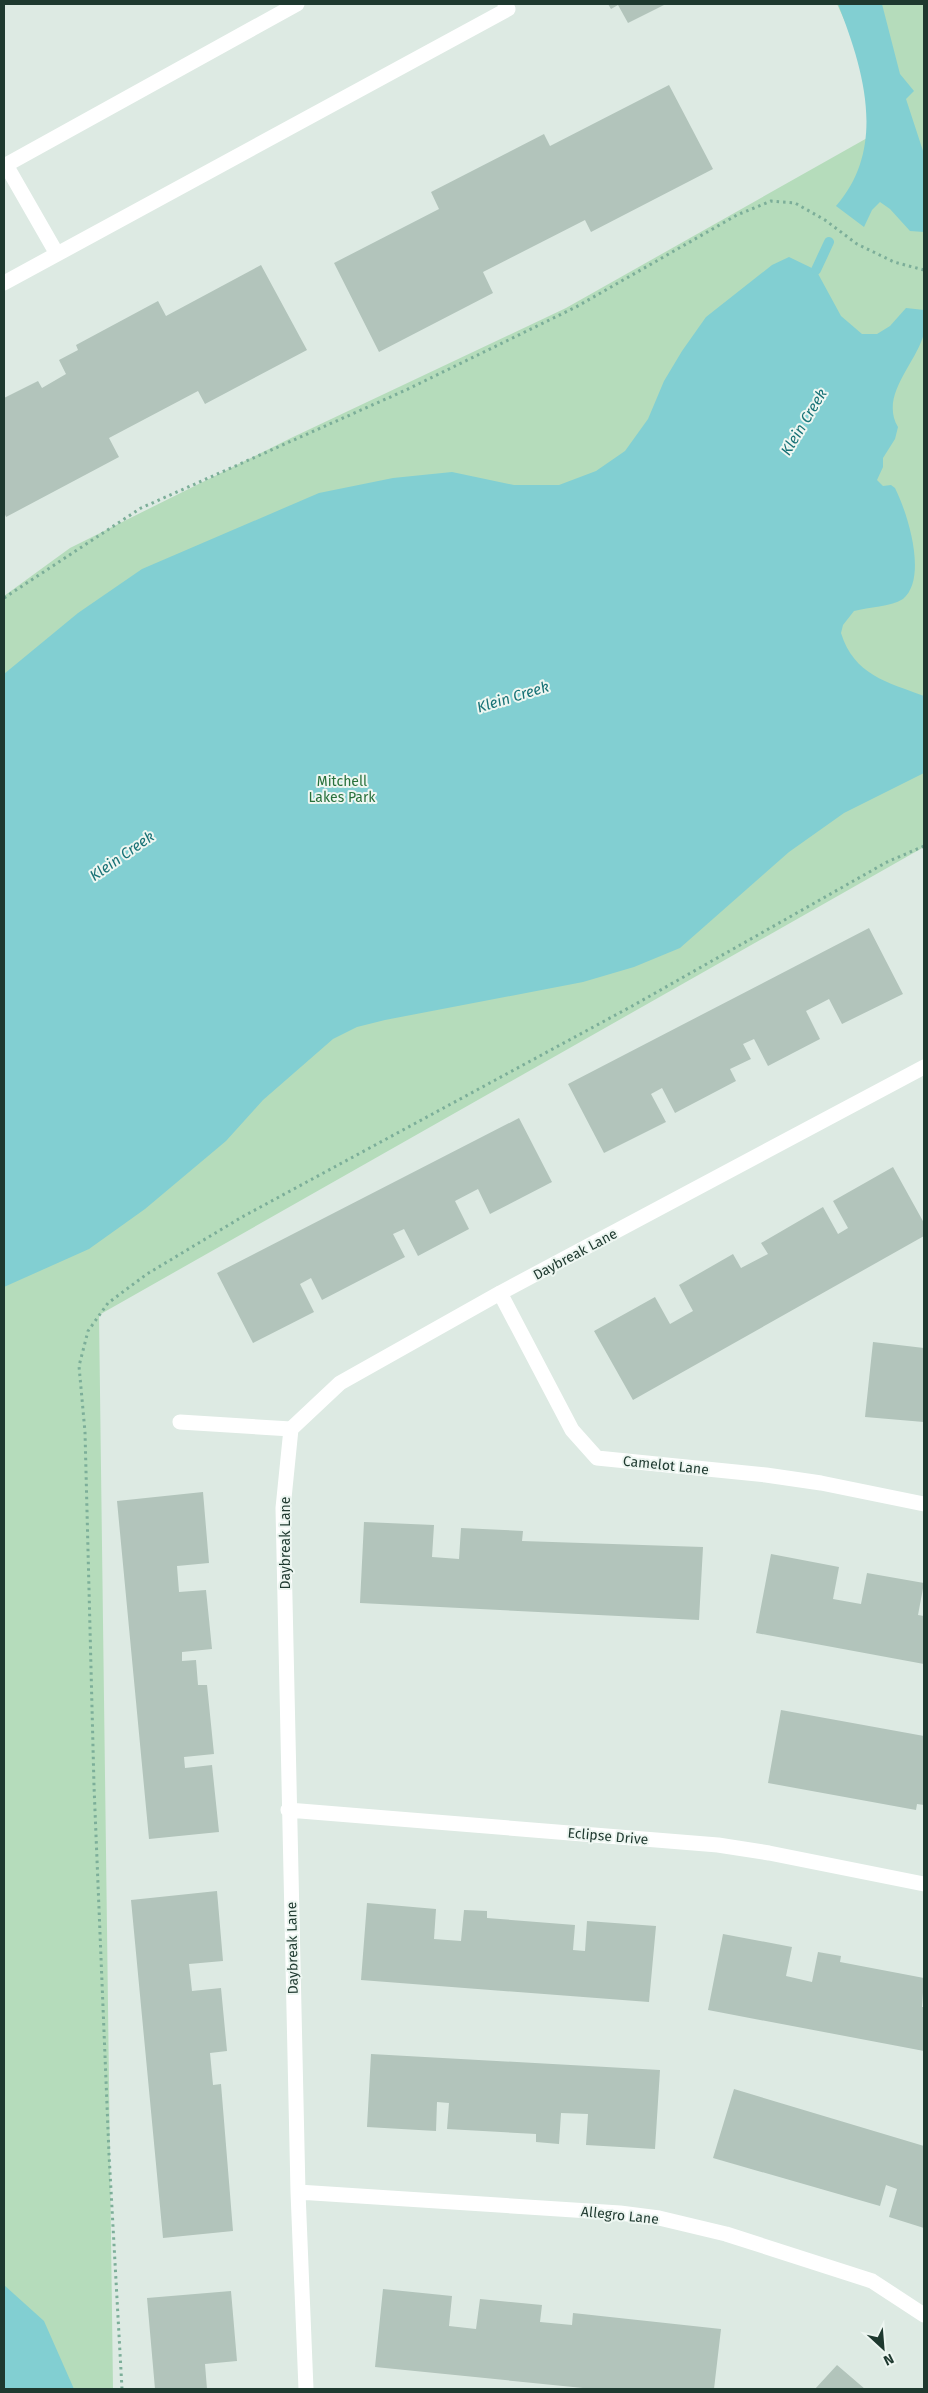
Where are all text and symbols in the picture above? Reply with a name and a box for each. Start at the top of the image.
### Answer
water label: Klein Creek [777,385,831,459]
water label: Klein Creek [475,678,551,716]
park label: Mitchell Lakes Park [309,773,376,806]
water label: Klein Creek [86,827,158,885]
street label: Daybreak Lane [530,1225,620,1284]
street label: Camelot Lane [622,1453,710,1478]
street label: Daybreak Lane [277,1497,294,1589]
street label: Eclipse Drive [567,1825,649,1848]
street label: Daybreak Lane [283,1901,302,1995]
street label: Allegro Lane [580,2203,660,2228]
north arrow [858,2323,908,2373]
text: N [881,2350,896,2369]

